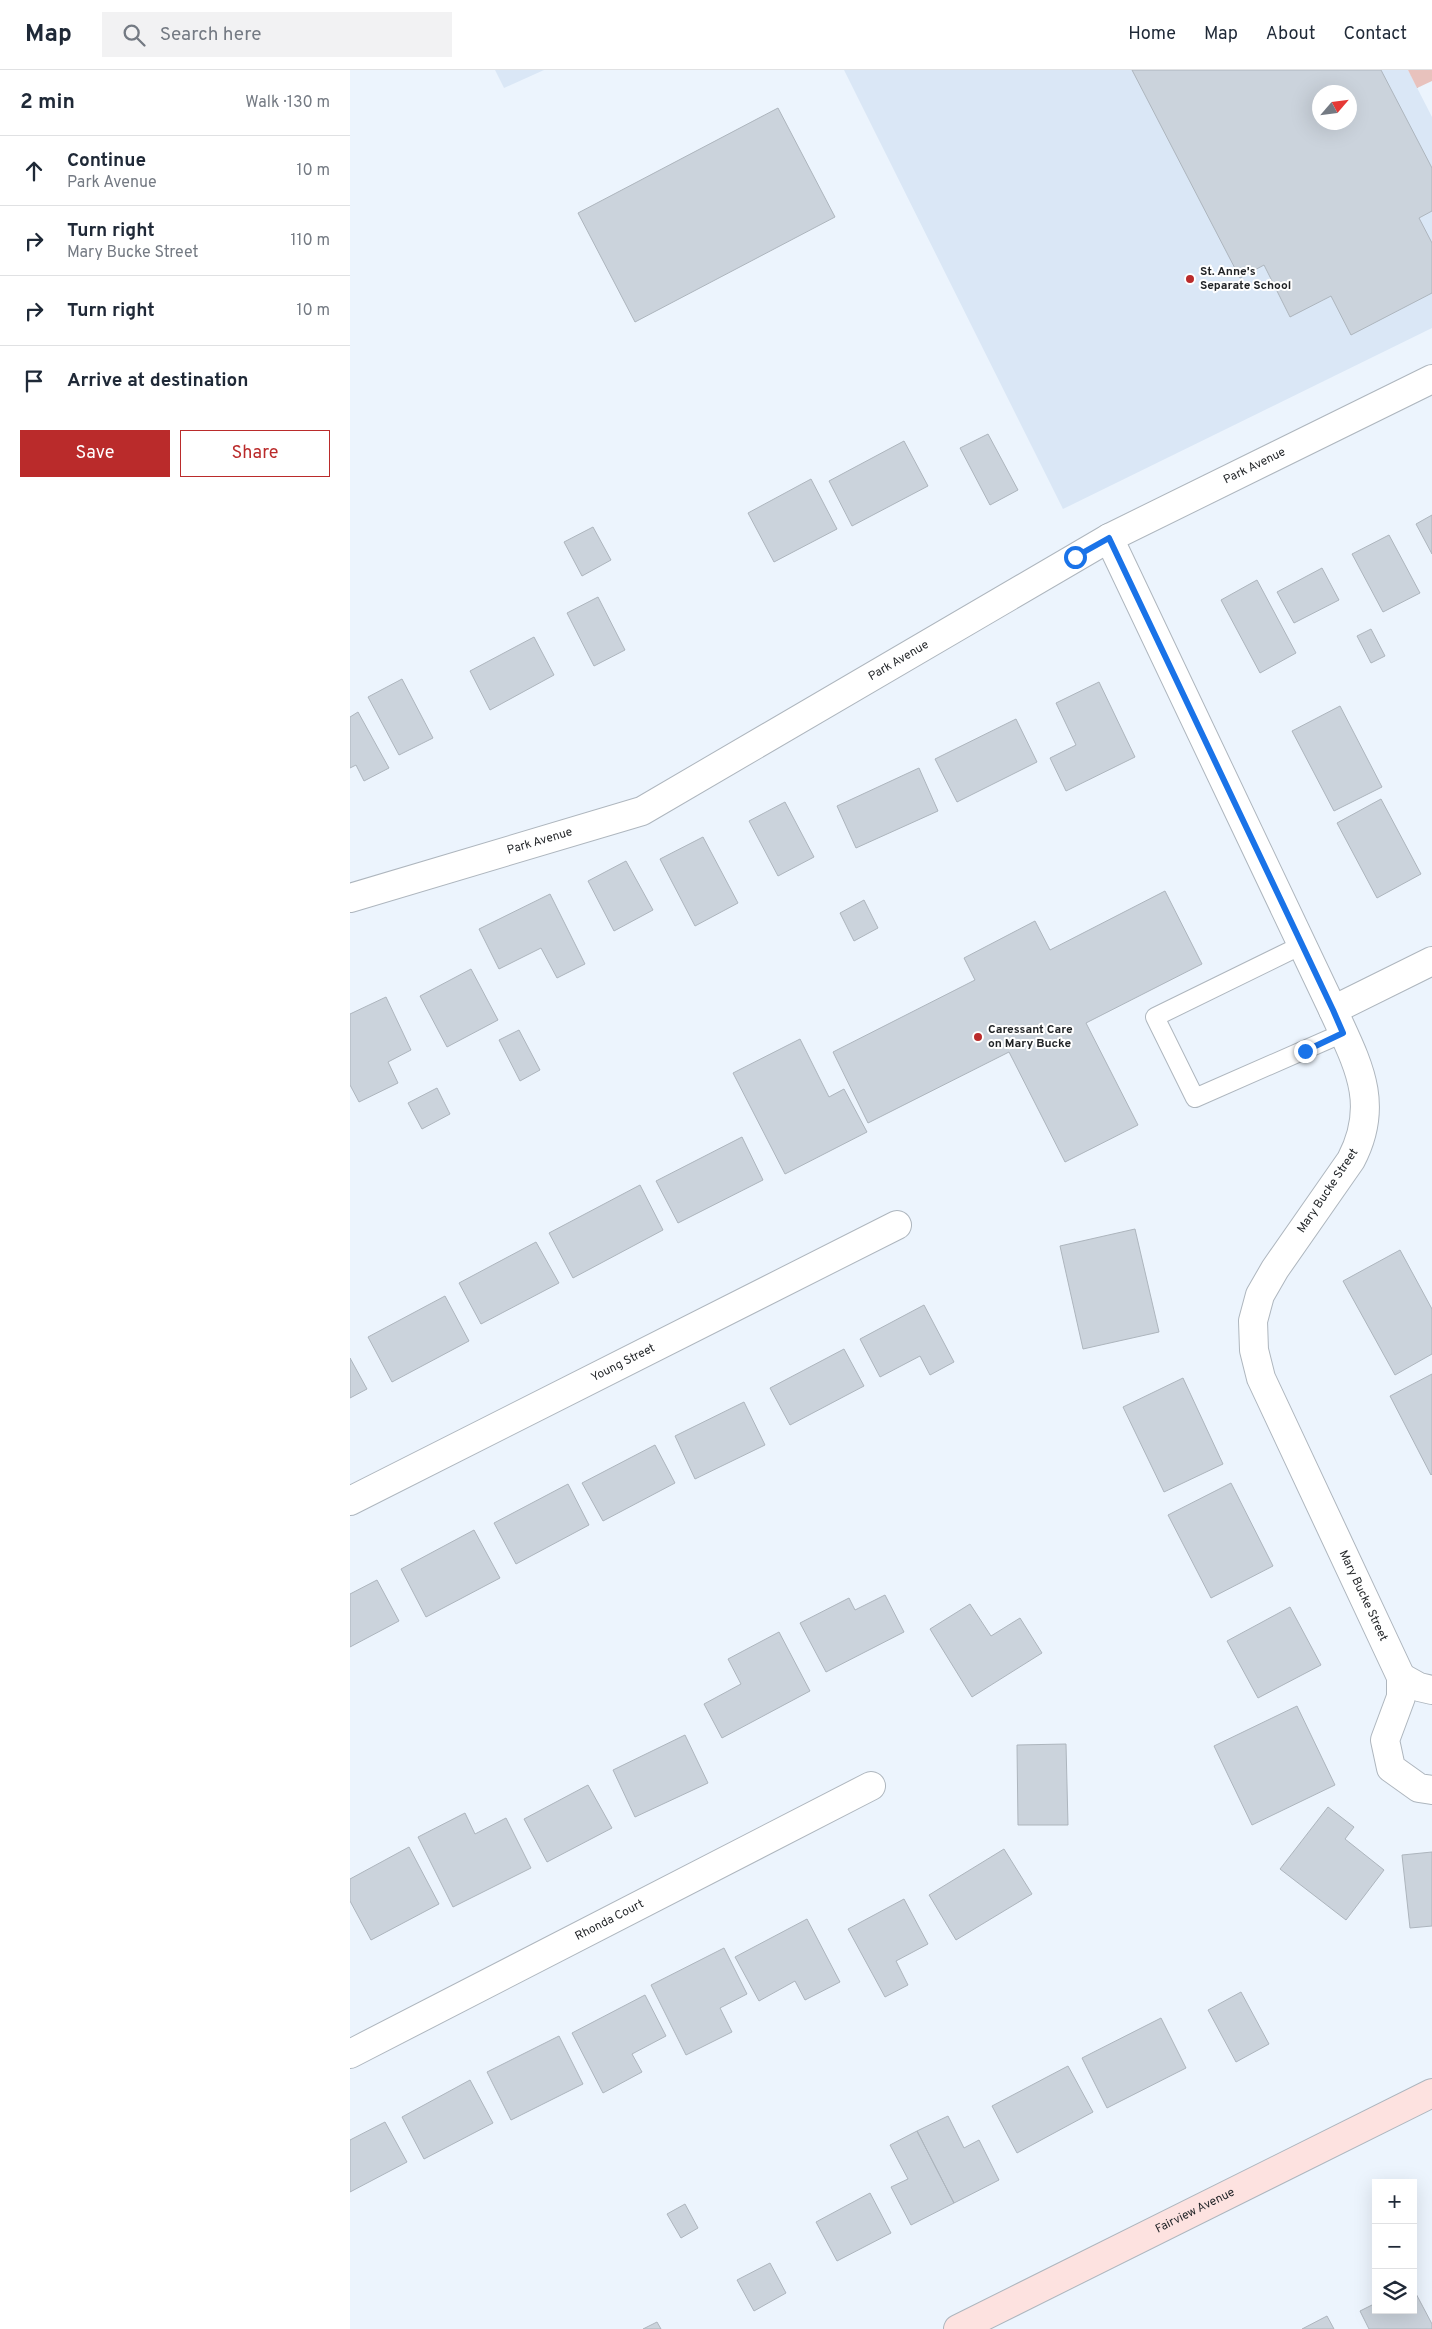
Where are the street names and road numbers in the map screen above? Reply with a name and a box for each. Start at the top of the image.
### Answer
street label: Park Avenue [1221,444,1288,488]
street label: Park Avenue [866,637,932,685]
street label: Park Avenue [505,824,574,859]
street label: Mary Bucke Street [1294,1146,1362,1236]
street label: Young Street [588,1340,658,1386]
street label: Mary Bucke Street [1335,1548,1391,1644]
street label: Rhonda Court [573,1896,647,1945]
street label: Fairview Avenue [1153,2184,1238,2237]

